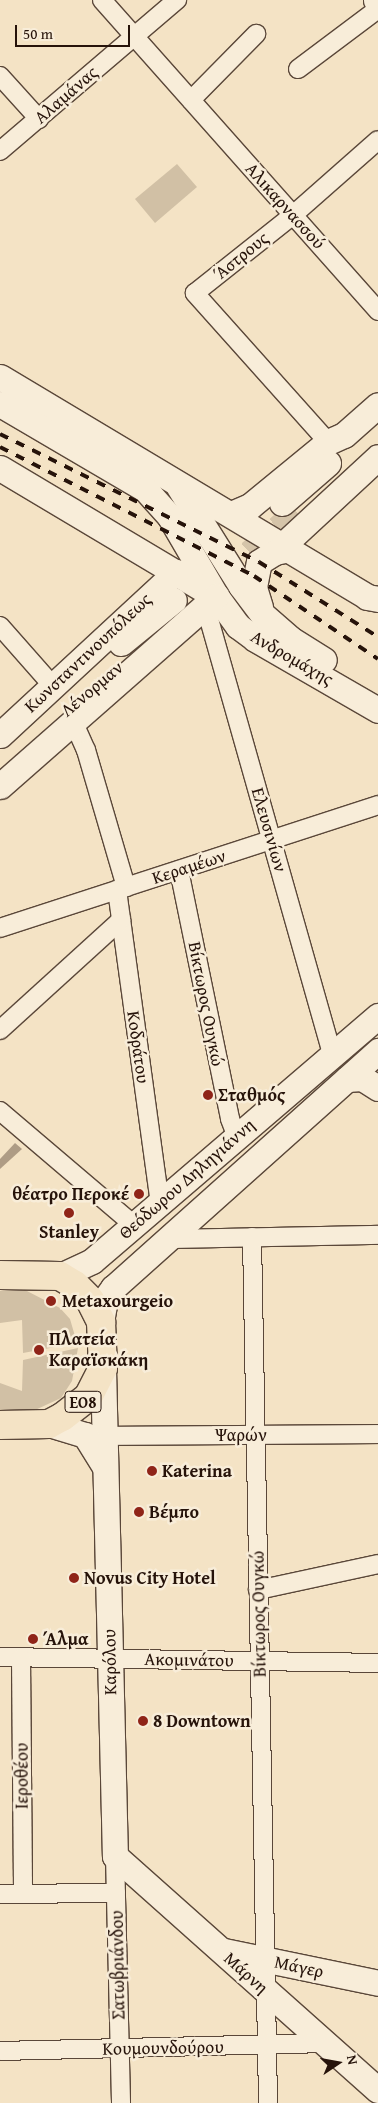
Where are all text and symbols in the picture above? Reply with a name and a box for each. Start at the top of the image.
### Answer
scale bar [18,15,132,47]
text: 50 m [23,23,53,44]
street label: Αλαμάνας [30,62,102,128]
street label: Αλικαρνασσού [241,158,329,254]
street label: Άστρους [209,227,273,285]
street label: Κωνσταντινουπόλεως [20,589,156,717]
street label: Ανδρομάχης [247,626,337,690]
street label: Λένορμαν [56,657,128,721]
street label: Ελευσινίων [247,785,291,875]
street label: Κεραμέων [149,845,229,889]
street label: Βίκτωρος Ουγκώ [183,940,229,1068]
street label: Κοδράτου [122,1009,154,1085]
place label: Σταθμός [218,1084,285,1106]
marker: Σταθμός [202,1089,214,1101]
street label: Θεόδωρου Δηληγιάννη [115,1114,259,1244]
place label: θέατρο Περοκέ [12,1183,129,1205]
marker: θέατρο Περοκέ [133,1188,145,1200]
marker: Stanley [63,1207,75,1219]
place label: Stanley [39,1221,99,1243]
place label: Metaxourgeio [62,1290,173,1312]
marker: Metaxourgeio [44,1294,58,1308]
place label: Πλατεία Καραϊσκάκη [49,1329,148,1372]
marker: Πλατεία Καραϊσκάκη [33,1344,45,1356]
road number: ΕΟ8 [64,1388,102,1415]
street label: Ψαρών [215,1424,267,1446]
place label: Katerina [162,1460,232,1482]
marker: Katerina [146,1465,158,1477]
place label: Βέμπο [149,1501,199,1523]
marker: Βέμπο [133,1506,145,1518]
street label: Βίκτωρος Ουγκώ [247,1551,271,1677]
place label: Novus City Hotel [84,1567,216,1589]
marker: Novus City Hotel [68,1572,80,1584]
place label: Άλμα [43,1628,89,1650]
street label: Καρόλου [99,1629,121,1695]
marker: Άλμα [27,1633,39,1645]
street label: Ακομινάτου [144,1648,234,1672]
place label: 8 Downtown [153,1710,251,1732]
marker: 8 Downtown [137,1715,149,1727]
street label: Ιεροθέου [11,1743,33,1809]
street label: Σατωβριάνδου [106,1910,130,2020]
street label: Μάρνη [219,1948,273,1998]
street label: Μάγερ [272,1951,326,1983]
street label: Κουμουνδούρου [102,2036,224,2060]
north arrow [313,2038,363,2088]
text: N [342,2053,363,2067]

